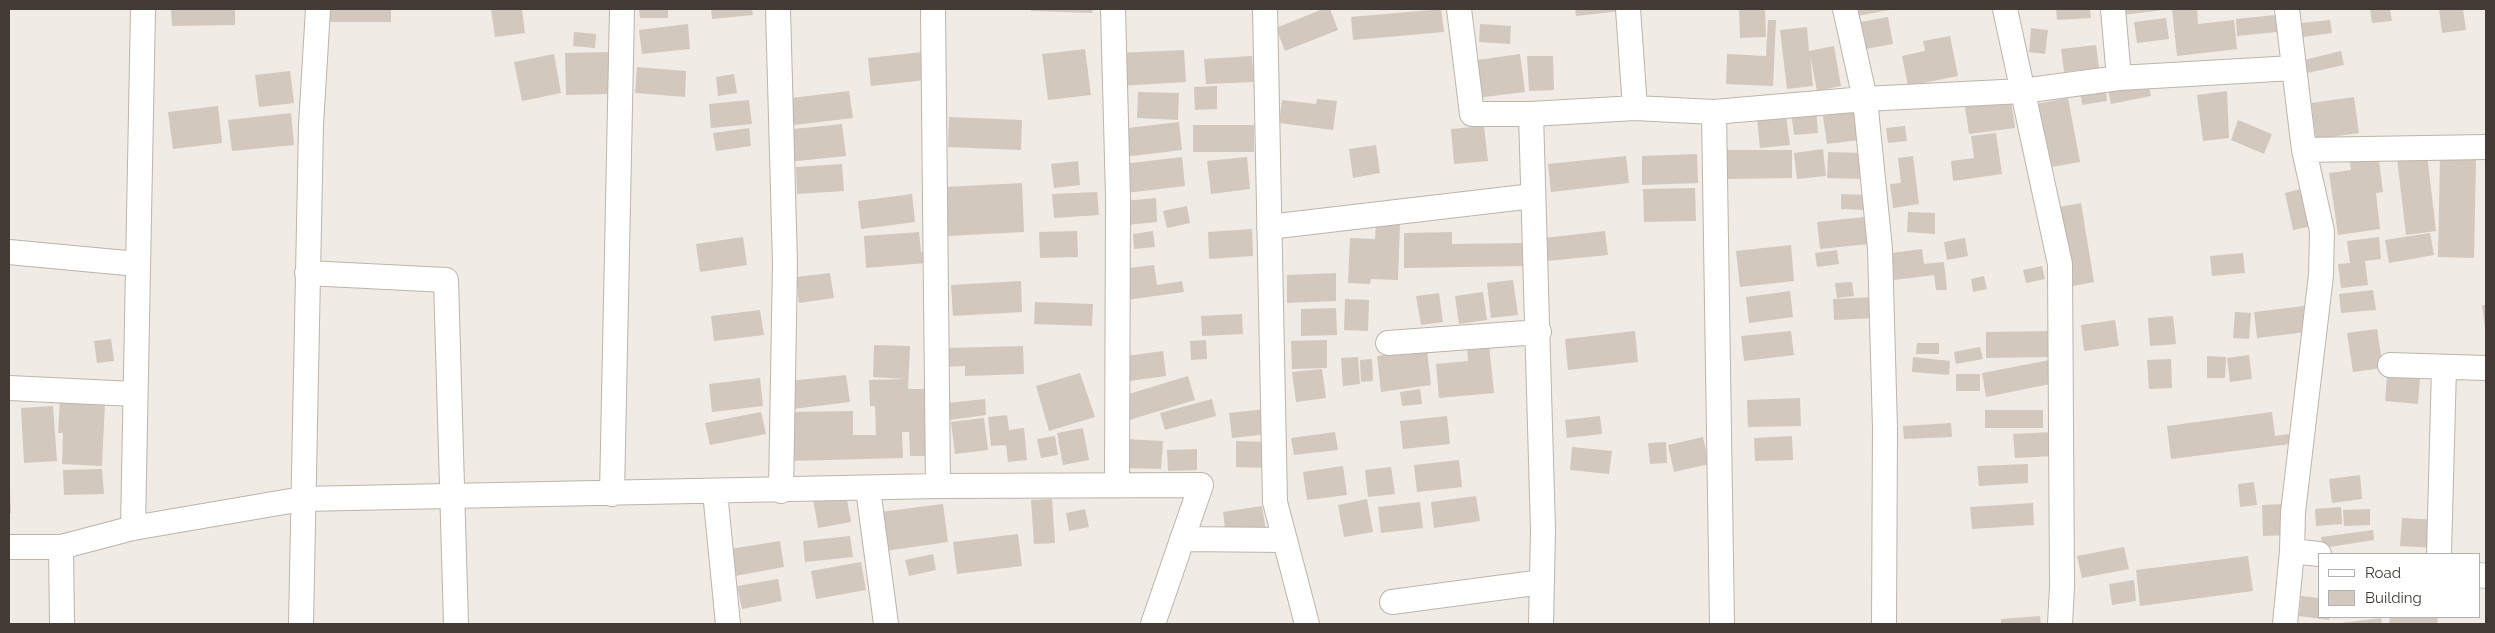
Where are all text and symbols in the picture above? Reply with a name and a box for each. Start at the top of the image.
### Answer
legend [2318,553,2480,618]
text: Road [2365,564,2401,582]
text: Building [2365,589,2422,607]

